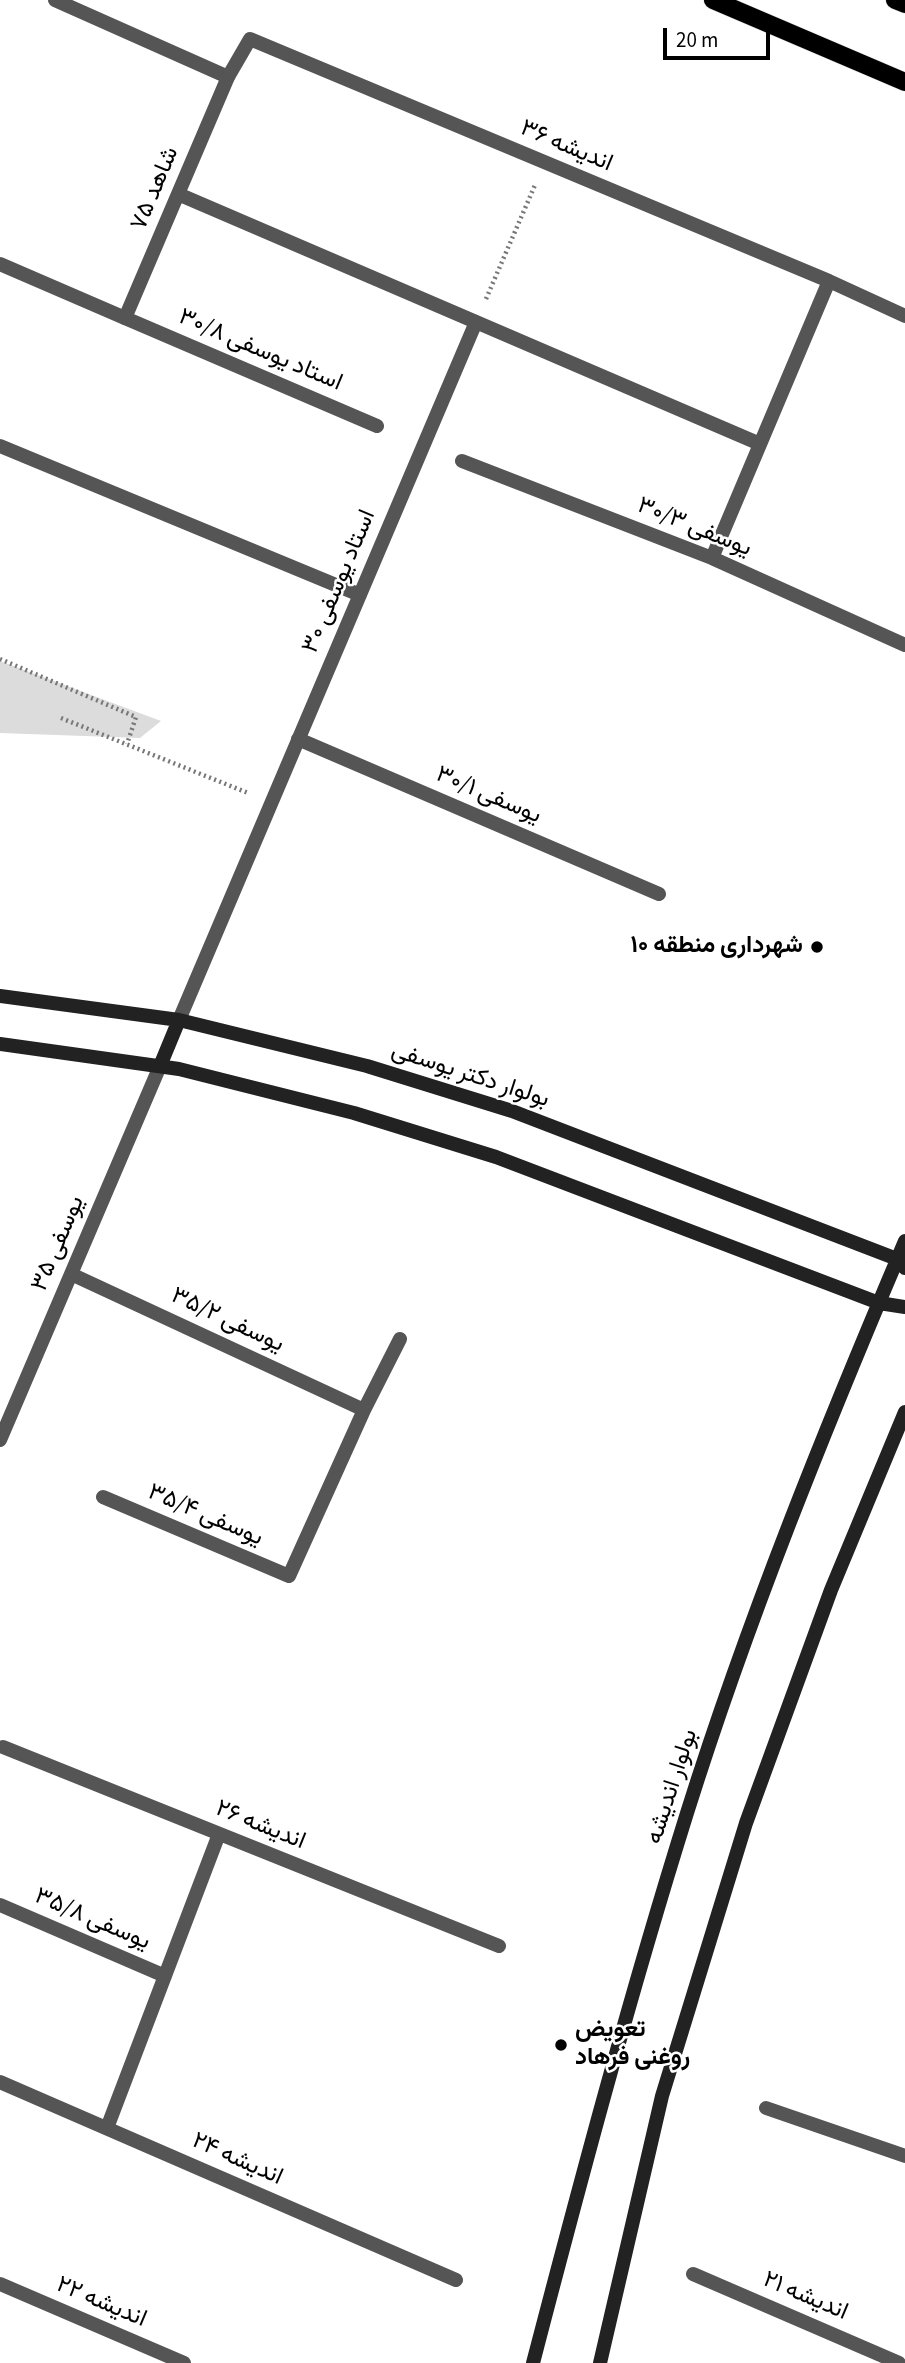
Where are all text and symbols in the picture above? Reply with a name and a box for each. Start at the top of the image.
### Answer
scale bar [667,14,774,58]
text: 20 m [676,25,718,55]
street label: اندیشه ۳۶ [515,115,617,179]
street label: شاهد ۷۵ [126,143,186,235]
street label: استاد یوسفی ۳۰/۸ [174,303,346,399]
street label: یوسفی ۳۰/۳ [633,492,755,564]
street label: استاد یوسفی ۳۰ [297,506,383,658]
street label: یوسفی ۳۰/۱ [431,761,545,831]
place label: شهرداری منطقه ۱۰ [630,933,803,961]
marker: شهرداری منطقه ۱۰ [809,939,825,955]
street label: بولوار دکتر یوسفی [387,1037,553,1115]
street label: یوسفی ۳۵ [26,1192,92,1296]
street label: یوسفی ۳۵/۲ [166,1282,288,1360]
street label: یوسفی ۳۵/۴ [143,1479,267,1553]
street label: بولوار اندیشه [641,1726,705,1848]
street label: اندیشه ۲۶ [211,1795,309,1857]
street label: یوسفی ۳۵/۸ [30,1883,154,1957]
place label: تعویض روغنی فرهاد [575,2017,690,2073]
marker: تعویض روغنی فرهاد [553,2037,569,2053]
street label: اندیشه ۲۴ [187,2127,287,2193]
street label: اندیشه ۲۱ [758,2266,852,2328]
street label: اندیشه ۲۲ [52,2271,150,2335]

